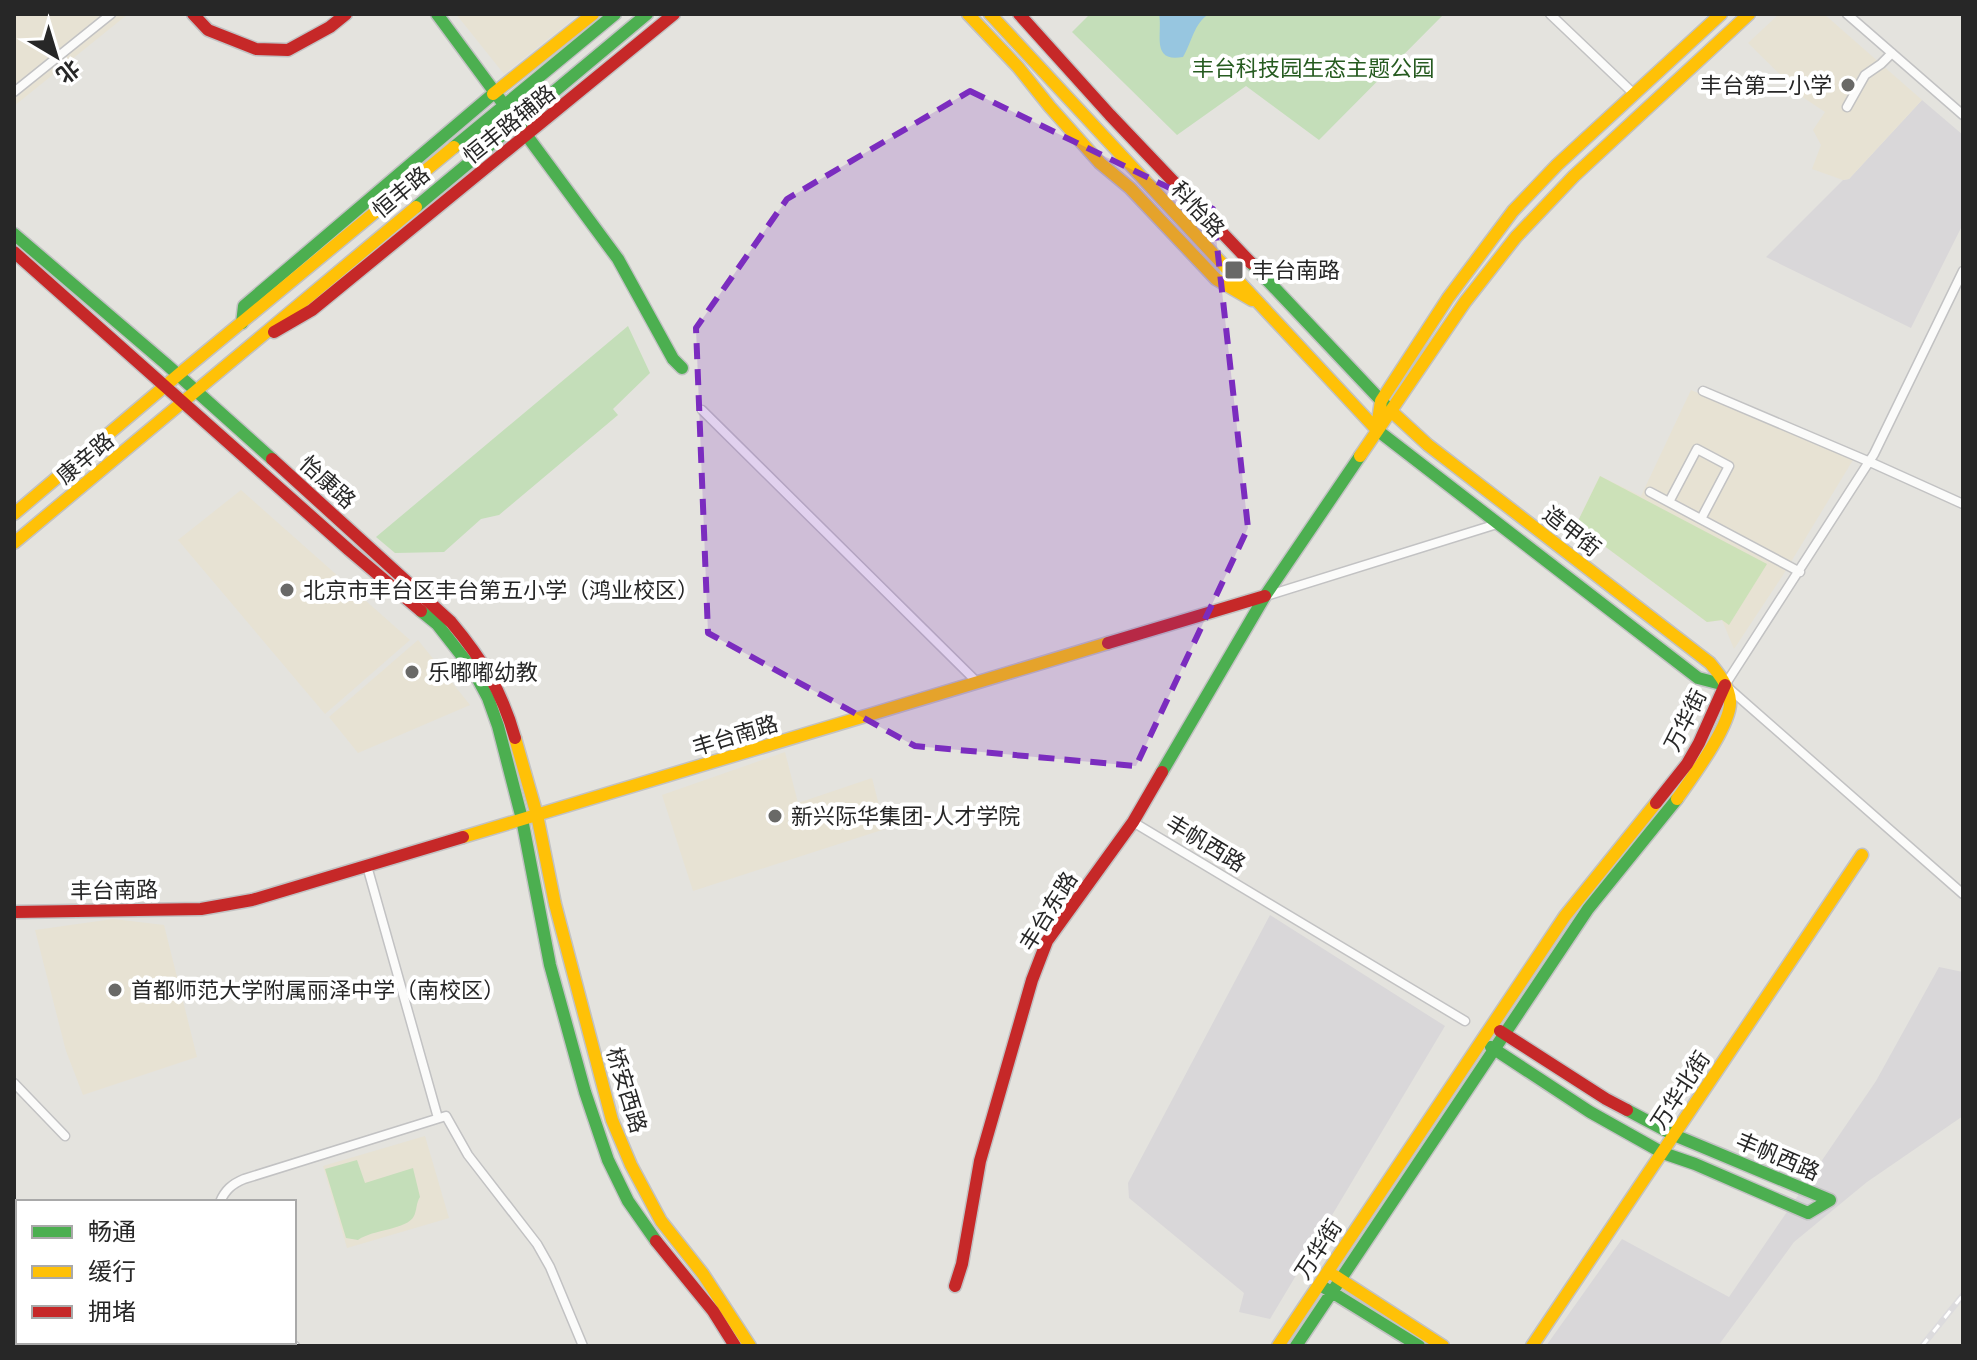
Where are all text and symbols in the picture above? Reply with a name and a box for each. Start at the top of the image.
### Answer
north arrow [16,16,96,96]
text: 北 [51,54,85,89]
park label: 丰台科技园生态主题公园 [1192,55,1434,82]
place label: 丰台第二小学 [1700,72,1832,99]
marker: 丰台第二小学 [1839,76,1857,94]
street label: 恒丰路辅路 [458,79,561,169]
street label: 恒丰路 [367,161,435,224]
street label: 科怡路 [1165,176,1230,243]
place label: 丰台南路 [1252,257,1340,284]
marker: 丰台南路 [1223,259,1245,281]
street label: 康辛路 [51,427,119,490]
street label: 怡康路 [294,450,361,514]
street label: 造甲街 [1537,500,1606,562]
place label: 北京市丰台区丰台第五小学（鸿业校区） [303,577,699,604]
marker: 北京市丰台区丰台第五小学（鸿业校区） [278,581,296,599]
place label: 乐嘟嘟幼教 [428,659,538,686]
marker: 乐嘟嘟幼教 [403,663,421,681]
street label: 万华街 [1658,685,1712,756]
street label: 丰台南路 [689,710,781,761]
place label: 新兴际华集团-人才学院 [791,803,1020,830]
marker: 新兴际华集团-人才学院 [766,807,784,825]
street label: 丰帆西路 [1161,809,1250,878]
street label: 丰台东路 [1014,867,1083,956]
street label: 丰台南路 [70,876,158,905]
place label: 首都师范大学附属丽泽中学（南校区） [131,977,505,1004]
marker: 首都师范大学附属丽泽中学（南校区） [106,981,124,999]
street label: 桥安西路 [601,1044,652,1136]
street label: 万华北街 [1645,1046,1716,1135]
street label: 丰帆西路 [1732,1127,1824,1186]
legend [16,1200,296,1344]
street label: 万华街 [1289,1214,1348,1284]
text: 畅通 [88,1217,136,1246]
text: 缓行 [88,1257,136,1286]
text: 拥堵 [88,1297,136,1326]

